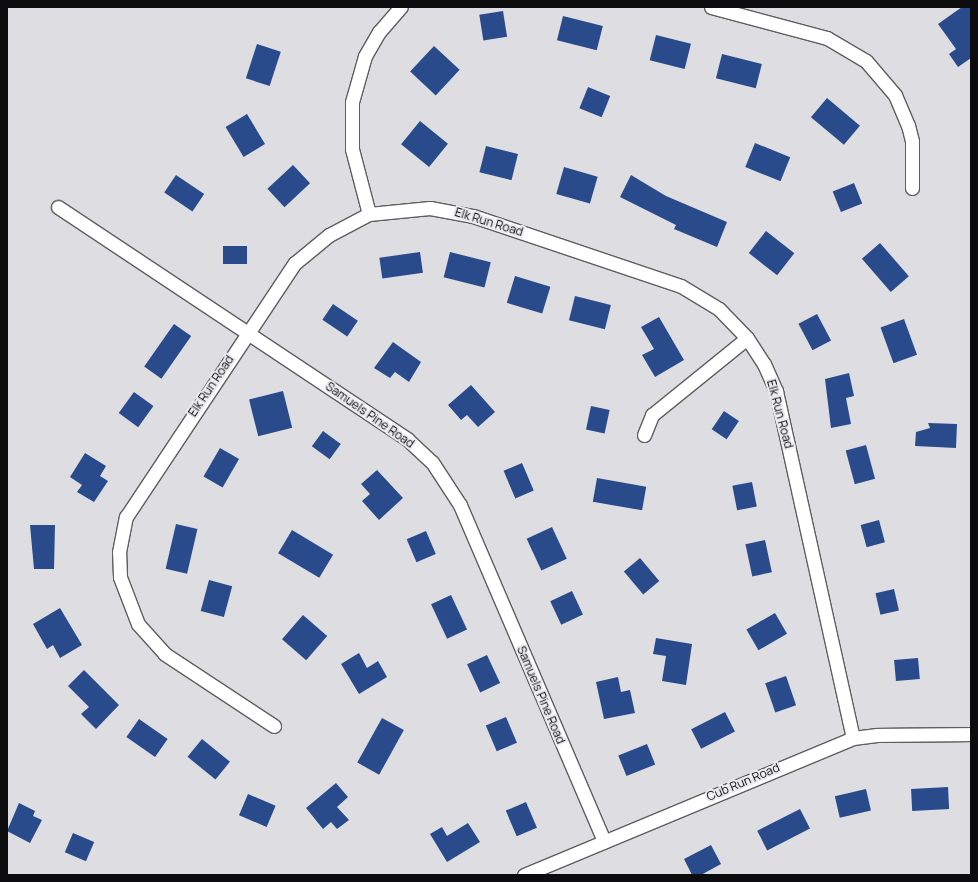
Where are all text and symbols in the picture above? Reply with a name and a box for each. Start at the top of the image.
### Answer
street label: Elk Run Road [453,205,525,239]
street label: Elk Run Road [185,353,237,419]
street label: Elk Run Road [764,378,796,450]
street label: Samuels Pine Road [323,379,417,451]
street label: Samuels Pine Road [514,644,568,746]
street label: Cub Run Road [704,760,782,804]

